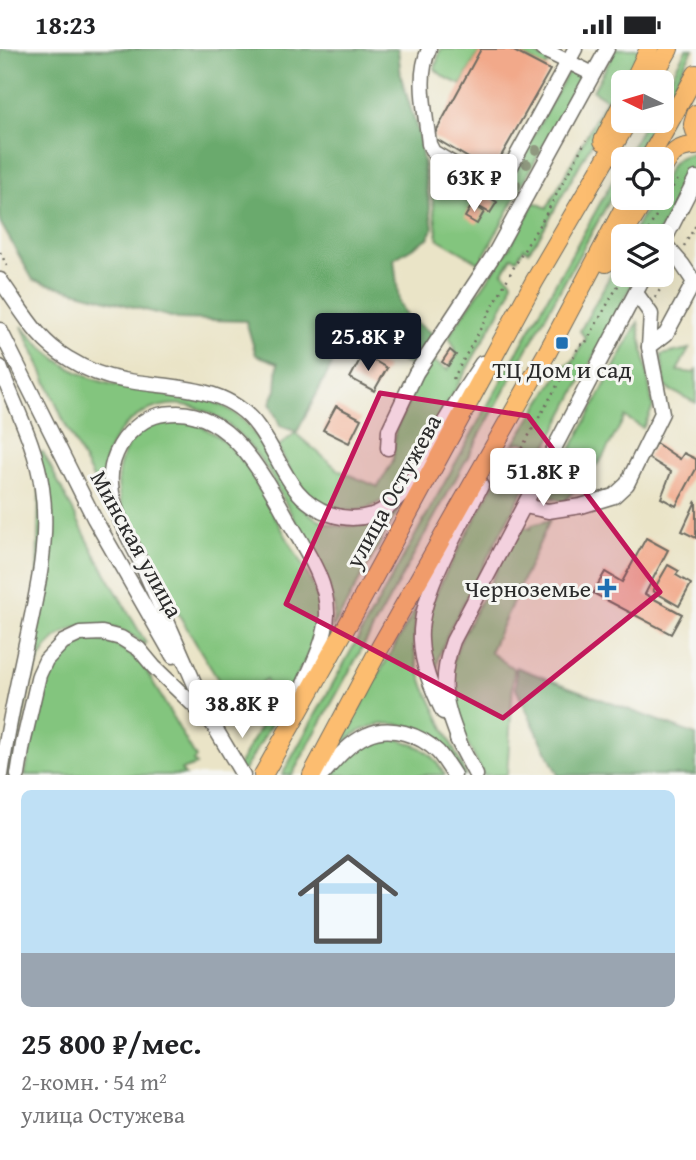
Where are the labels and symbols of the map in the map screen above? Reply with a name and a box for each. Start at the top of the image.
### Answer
north arrow [611,70,674,133]
pin: 63K ₽ [425,155,523,214]
pin: 25.8K ₽ [303,313,433,373]
marker: ТЦ Дом и сад [554,335,570,351]
place label: ТЦ Дом и сад [493,352,631,387]
street label: улица Остужева [336,407,450,575]
pin: 51.8K ₽ [478,449,608,508]
street label: Минская улица [82,464,192,625]
place label: Черноземье [465,571,591,606]
marker: Черноземье [597,578,617,598]
pin: 38.8K ₽ [177,681,307,740]

